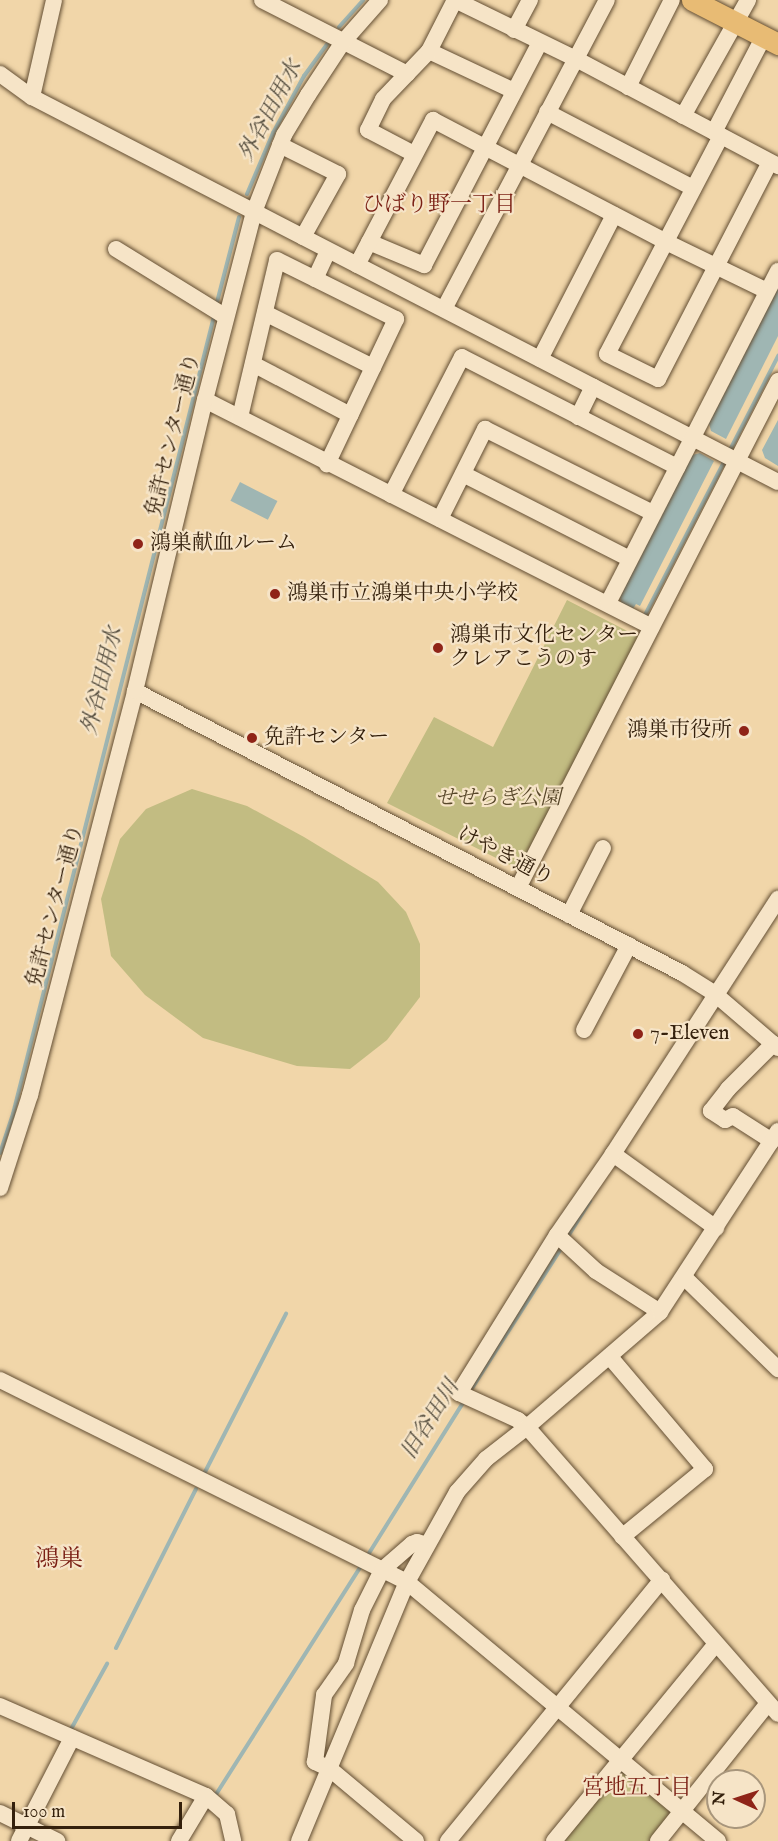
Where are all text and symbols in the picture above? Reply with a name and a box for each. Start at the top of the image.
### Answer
water label: 外谷田用水 [234,56,308,166]
district label: ひばり野一丁目 [362,193,516,219]
street label: 免許センター通り [141,350,207,520]
place label: 鴻巣献血ルーム [150,531,297,557]
marker: 鴻巣献血ルーム [131,537,145,551]
place label: 鴻巣市立鴻巣中央小学校 [287,581,518,607]
marker: 鴻巣市立鴻巣中央小学校 [268,587,282,601]
place label: 鴻巣市文化センター クレアこうのす [450,623,639,673]
water label: 外谷田用水 [77,624,129,738]
marker: 鴻巣市文化センター クレアこうのす [431,641,445,655]
place label: 鴻巣市役所 [627,718,732,744]
marker: 鴻巣市役所 [737,724,751,738]
place label: 免許センター [264,725,390,751]
marker: 免許センター [245,731,259,745]
park label: せせらぎ公園 [435,786,561,812]
street label: 免許センター通り [22,822,90,990]
street label: けやき通り [453,822,557,892]
place label: 7-Eleven [650,1021,729,1047]
marker: 7-Eleven [631,1027,645,1041]
water label: 旧谷田川 [396,1376,466,1464]
district label: 鴻巣 [35,1546,83,1574]
north arrow [706,1769,766,1829]
district label: 宮地五丁目 [582,1776,692,1802]
scale bar [15,1790,184,1828]
text: N [710,1791,730,1806]
text: 100 m [23,1801,65,1824]

